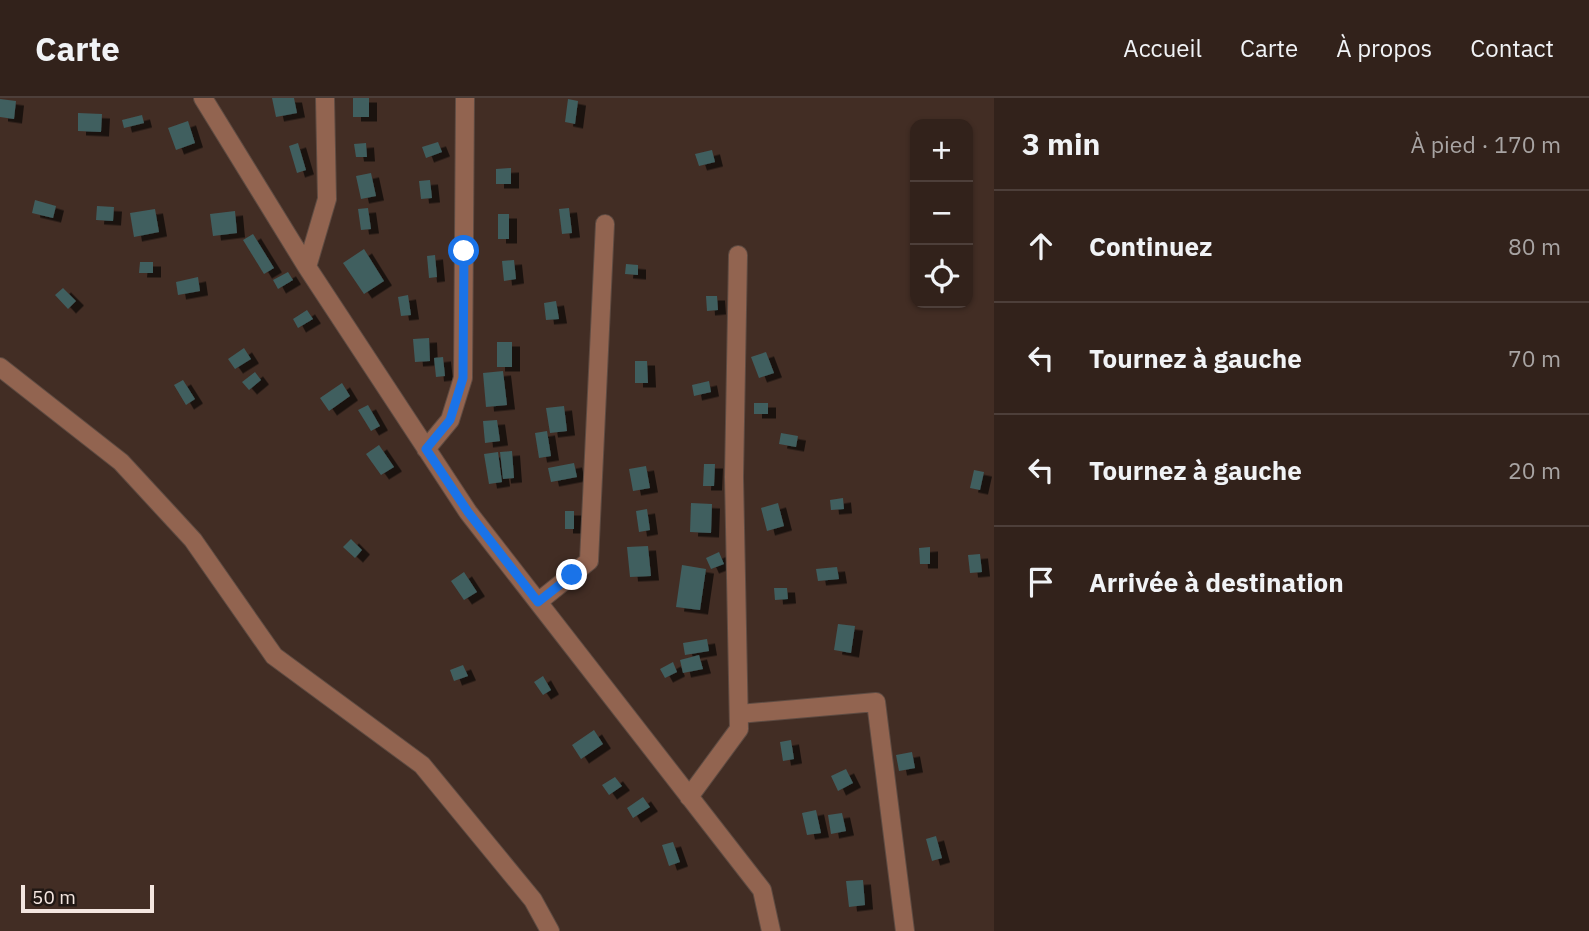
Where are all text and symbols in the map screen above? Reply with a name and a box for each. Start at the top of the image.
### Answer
text: Carte [35,27,120,70]
text: Accueil [1123,32,1202,64]
text: Carte [1240,32,1298,64]
text: À propos [1336,32,1432,64]
text: Contact [1470,32,1554,64]
map controls [910,119,973,308]
button: + [910,119,973,182]
text: 3 min [1022,124,1100,163]
text: À pied · 170 m [1411,129,1561,159]
button: − [910,182,973,245]
icon: ahead [1022,227,1060,265]
text: Continuez [1089,229,1212,263]
text: 80 m [1508,231,1561,261]
route start [448,235,479,266]
button: locate [910,245,973,308]
icon: left [1022,339,1060,377]
text: Tournez à gauche [1089,341,1302,375]
text: 70 m [1508,343,1561,373]
icon: left [1022,451,1060,489]
text: Tournez à gauche [1089,453,1302,487]
text: 20 m [1508,455,1561,485]
route end [556,559,587,590]
icon: arrive [1022,563,1060,601]
text: Arrivée à destination [1089,565,1344,599]
scale bar [21,882,154,914]
text: 50 m [32,885,76,909]

